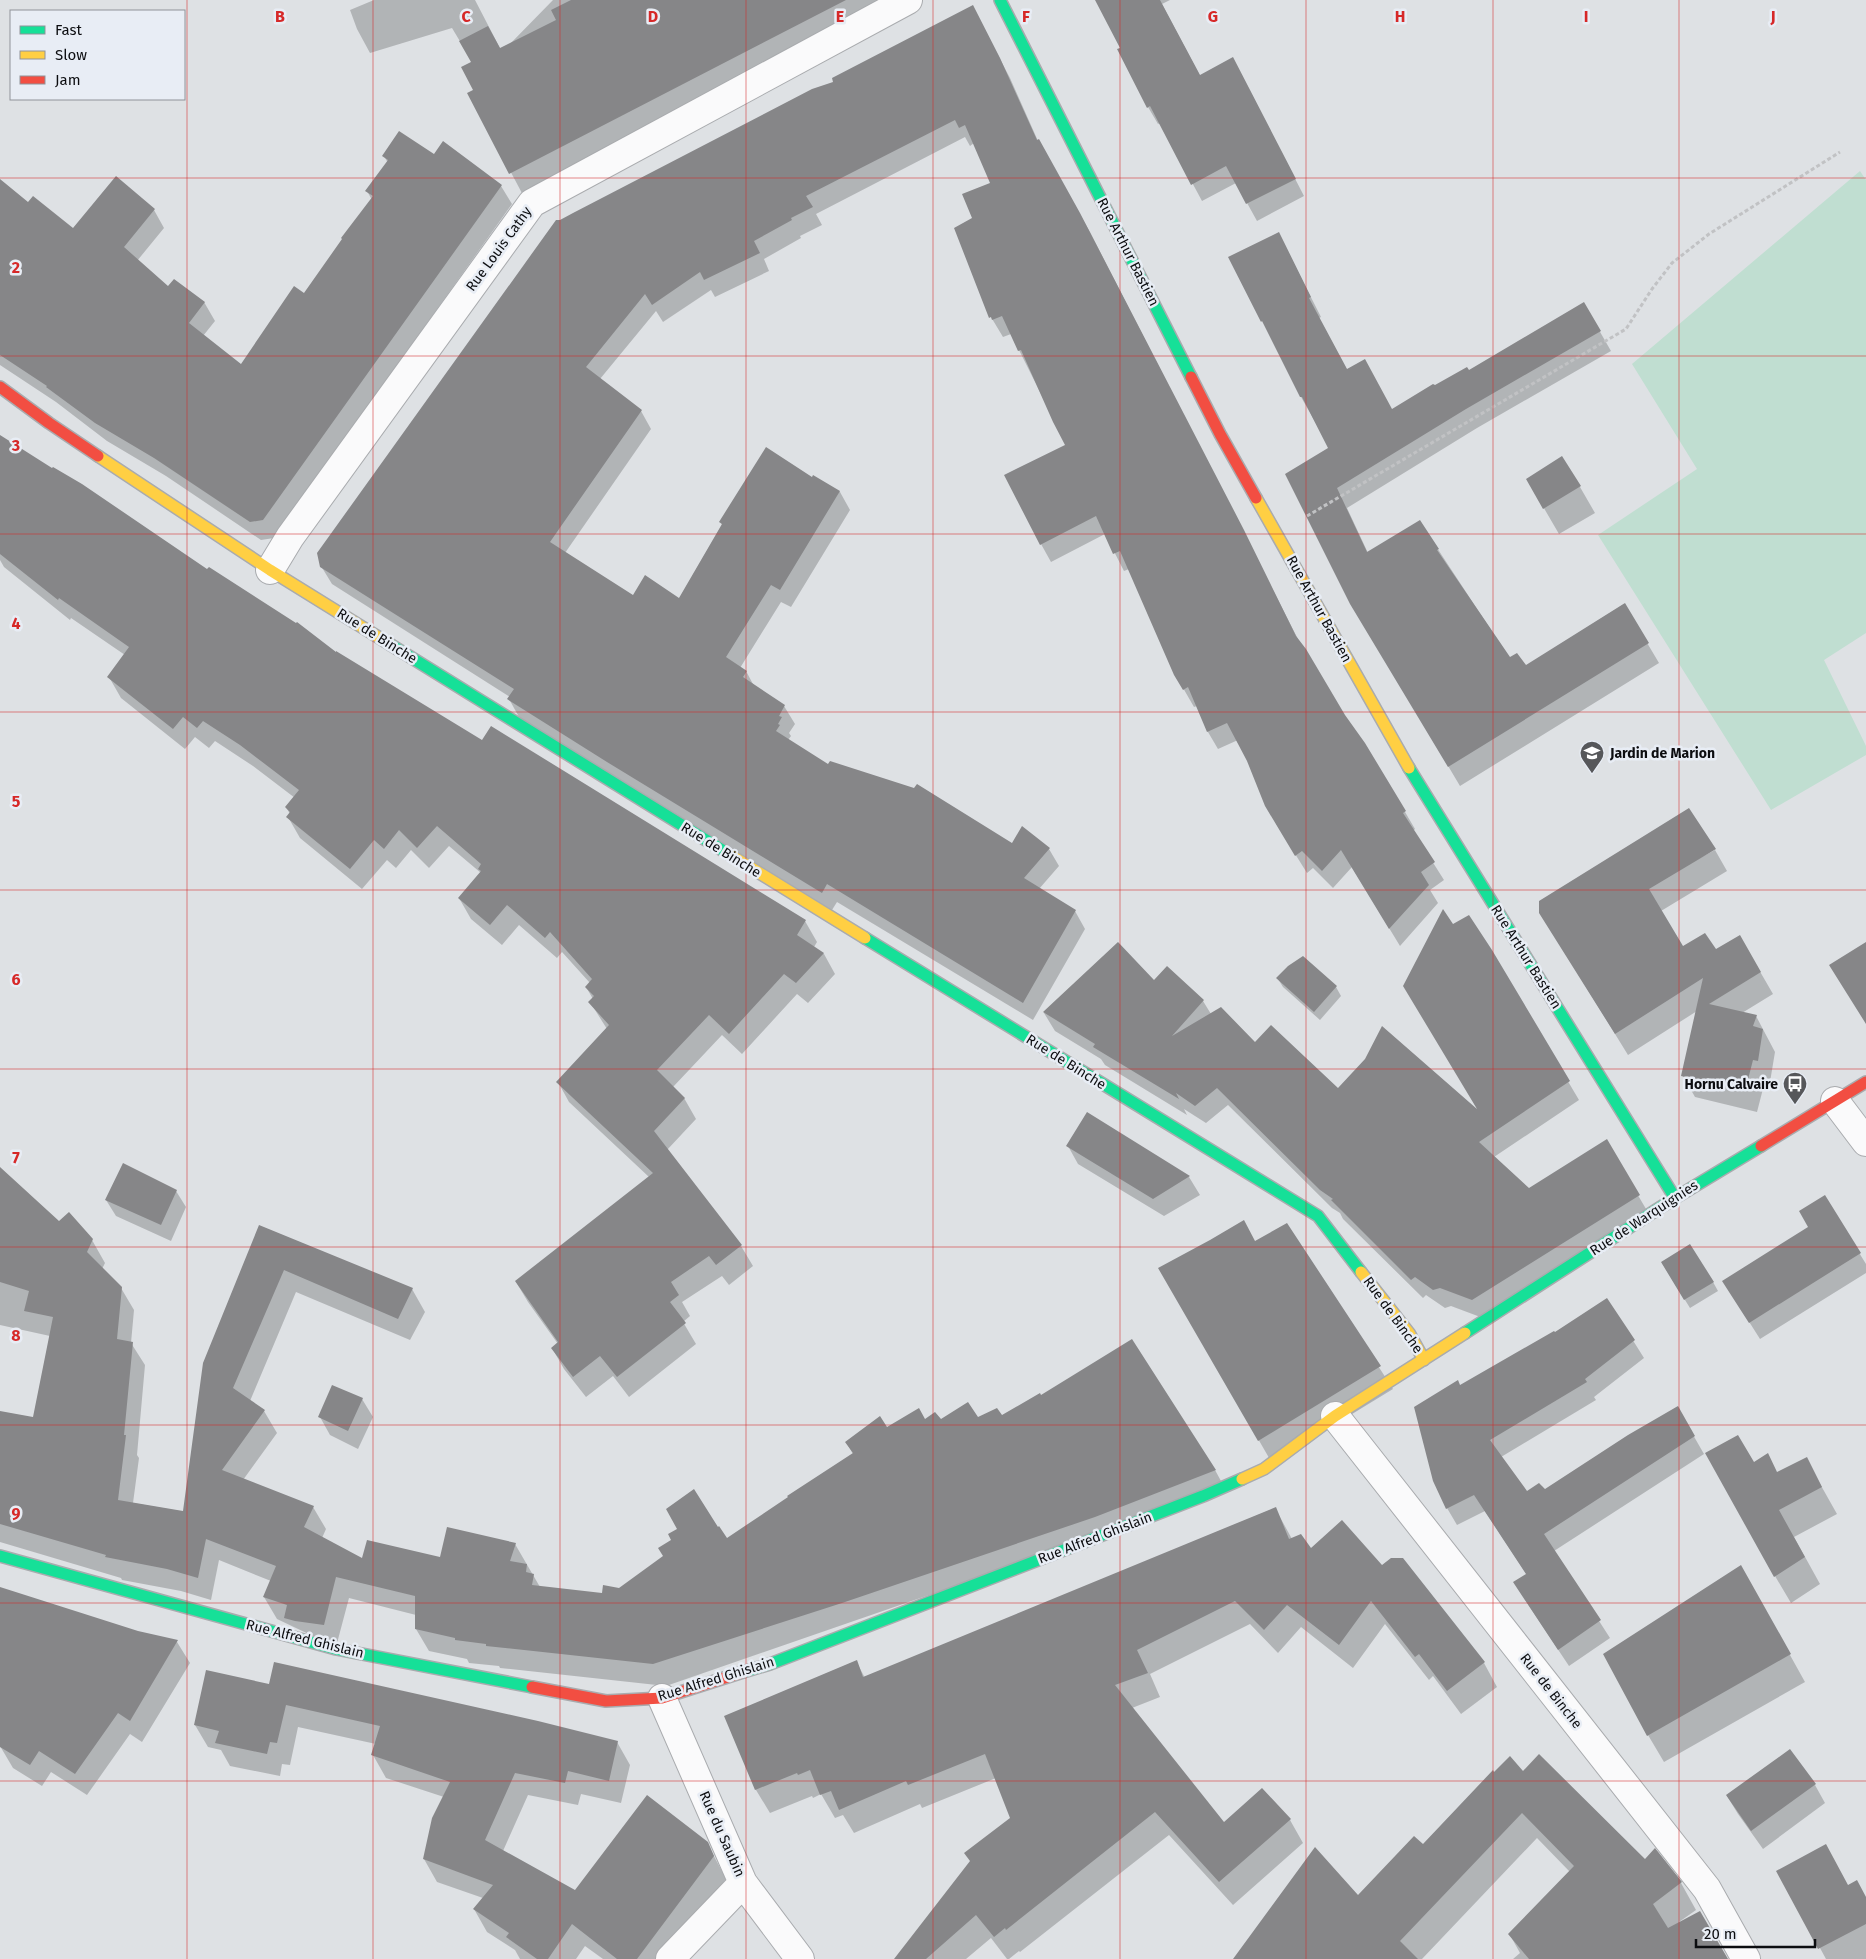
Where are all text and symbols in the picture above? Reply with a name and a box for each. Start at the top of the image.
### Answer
text: B [275,7,285,26]
text: C [461,7,471,26]
text: D [648,7,658,26]
text: E [836,7,844,26]
text: F [1022,7,1030,26]
text: G [1208,7,1218,26]
text: H [1395,7,1405,26]
text: I [1584,7,1588,26]
text: J [1769,7,1776,26]
legend [10,10,185,100]
text: Fast [55,21,82,39]
text: Slow [55,46,87,64]
text: Jam [55,71,81,89]
street label: Rue Arthur Bastien [1093,195,1163,309]
street label: Rue Louis Cathy [463,203,535,295]
text: 2 [12,258,20,277]
text: 3 [11,436,20,455]
street label: Rue Arthur Bastien [1283,553,1355,665]
street label: Rue de Binche [334,605,420,667]
text: 4 [11,614,21,633]
school or university icon: Jardin de Marion [1579,740,1605,774]
place label: Jardin de Marion [1609,745,1715,762]
text: 5 [12,792,21,811]
street label: Rue de Binche [678,819,764,881]
street label: Rue Arthur Bastien [1487,902,1565,1012]
text: 6 [11,970,21,989]
street label: Rue de Binche [1023,1031,1109,1093]
bus stop icon: Hornu Calvaire [1782,1071,1808,1105]
place label: Hornu Calvaire [1685,1076,1778,1093]
text: 7 [12,1148,20,1167]
street label: Rue de Warquignies [1587,1176,1702,1259]
street label: Rue de Binche [1359,1273,1427,1357]
text: 8 [11,1326,21,1345]
text: 9 [12,1504,21,1523]
street label: Rue Alfred Ghislain [1036,1508,1154,1568]
street label: Rue Alfred Ghislain [244,1616,366,1662]
street label: Rue de Binche [1516,1650,1586,1732]
street label: Rue Alfred Ghislain [656,1653,776,1705]
street label: Rue du Saubin [696,1788,748,1880]
scale bar [1696,1916,1815,1948]
text: 20 m [1704,1925,1737,1943]

